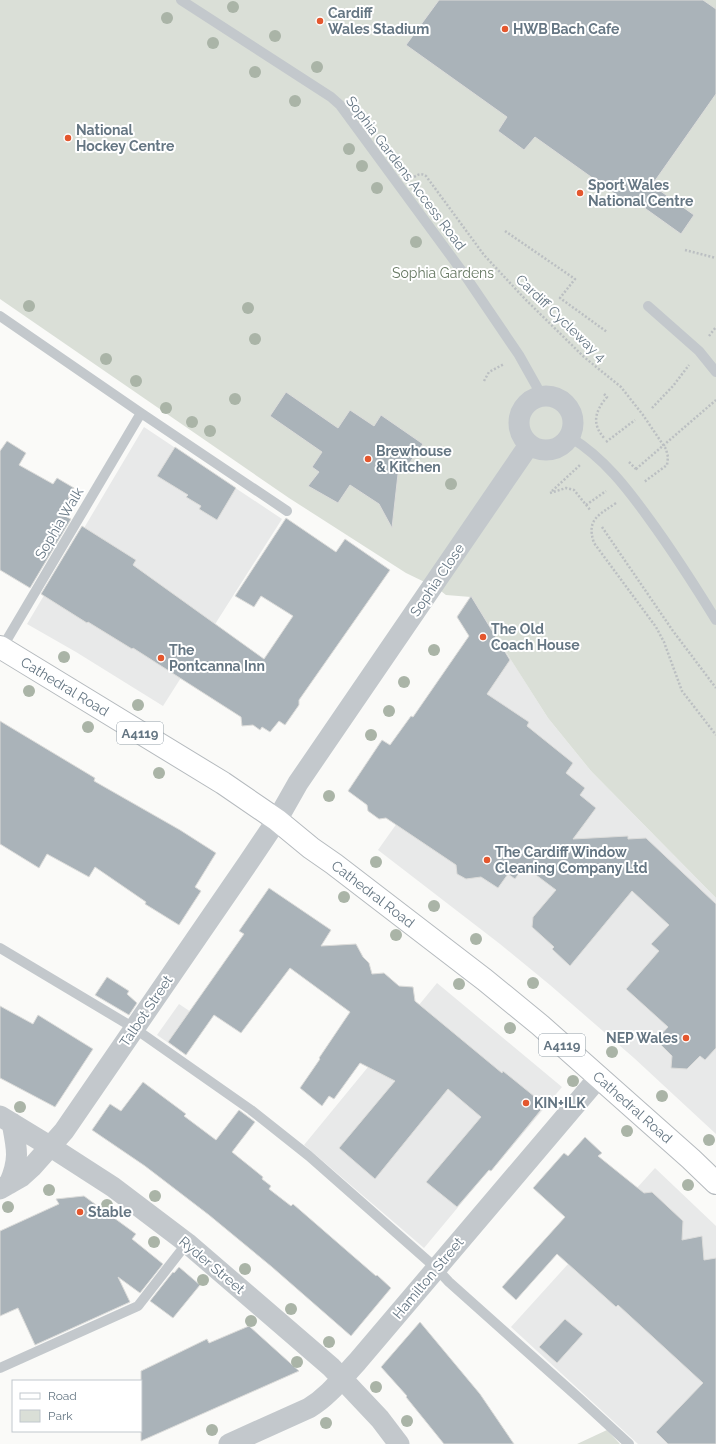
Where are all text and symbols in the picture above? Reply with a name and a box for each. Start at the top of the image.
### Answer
place label: Cardiff Wales Stadium [328,5,429,37]
marker: Cardiff Wales Stadium [315,16,325,26]
place label: HWB Bach Cafe [513,21,620,37]
marker: HWB Bach Cafe [500,24,510,34]
street label: Sophia Gardens Access Road [343,93,469,253]
place label: National Hockey Centre [76,122,175,154]
marker: National Hockey Centre [63,133,73,143]
place label: Sport Wales National Centre [588,177,694,209]
marker: Sport Wales National Centre [575,188,585,198]
park label: Sophia Gardens [392,265,494,281]
street label: Cardiff Cycleway 4 [513,271,609,365]
place label: Brewhouse & Kitchen [376,443,452,475]
marker: Brewhouse & Kitchen [363,454,373,464]
street label: Sophia Walk [31,484,87,561]
street label: Sophia Close [407,540,467,620]
place label: The Old Coach House [491,621,580,653]
marker: The Old Coach House [478,632,488,642]
place label: The Pontcanna Inn [169,642,265,674]
marker: The Pontcanna Inn [156,653,166,663]
street label: Cathedral Road [18,654,112,719]
road number: A4119 [117,722,163,744]
place label: The Cardiff Window Cleaning Company Ltd [495,844,648,876]
marker: The Cardiff Window Cleaning Company Ltd [482,855,492,865]
street label: Cathedral Road [329,857,418,931]
street label: Talbot Street [116,972,176,1050]
place label: NEP Wales [606,1030,678,1046]
marker: NEP Wales [681,1033,691,1043]
road number: A4119 [539,1034,585,1056]
street label: Cathedral Road [590,1068,675,1146]
place label: KIN+ILK [534,1095,586,1111]
marker: KIN+ILK [521,1098,531,1108]
place label: Stable [88,1204,132,1220]
marker: Stable [75,1207,85,1217]
street label: Ryder Street [176,1233,248,1297]
street label: Hamilton Street [389,1234,467,1322]
legend [12,1380,142,1432]
text: Road [48,1389,77,1403]
text: Park [48,1409,73,1423]

